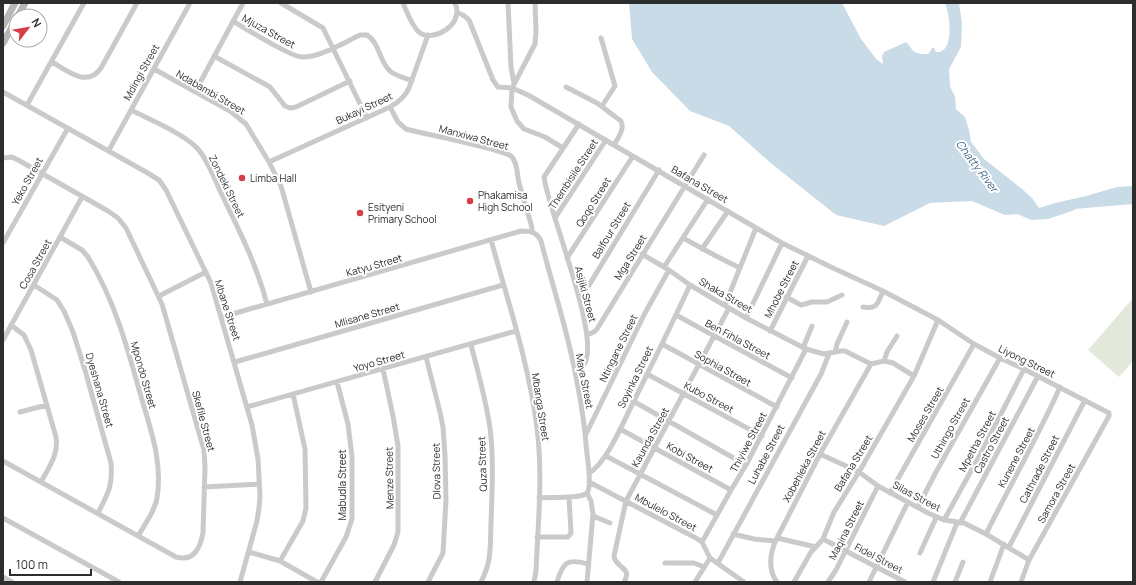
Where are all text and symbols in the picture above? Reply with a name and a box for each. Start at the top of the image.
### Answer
north arrow [8,8,48,48]
street label: Mjuza Street [240,11,298,51]
text: N [29,15,46,30]
street label: Mdingi Street [120,41,162,103]
street label: Ndabambi Street [174,66,248,118]
street label: Bukayi Street [333,89,395,127]
street label: Manxiwa Street [438,121,510,153]
street label: Thembisile Street [545,136,601,212]
water label: Chatty River [953,136,1003,197]
street label: Zondeki Street [206,152,248,220]
street label: Yeko Street [8,155,46,207]
street label: Bafana Street [669,162,731,206]
place label: Limba Hall [250,171,296,185]
marker: Limba Hall [237,173,247,183]
street label: Qoqo Street [572,174,614,230]
place label: Phakamisa High School [478,188,533,214]
marker: Phakamisa High School [465,196,475,206]
street label: Balfour Street [588,199,634,261]
place label: Esityeni Primary School [368,200,437,226]
marker: Esityeni Primary School [355,208,365,218]
street label: Mga Street [610,232,650,282]
street label: Cosa Street [15,236,55,292]
street label: Katyu Street [344,250,404,280]
street label: Mhobe Street [760,258,802,320]
street label: Asijiki Street [572,264,600,324]
street label: Shaka Street [697,274,755,316]
street label: Mbane Street [212,278,244,342]
street label: Mlisane Street [333,299,401,331]
street label: Ntingane Street [596,312,640,384]
street label: Ben Fihla Street [703,316,773,362]
street label: Mpondo Street [128,340,160,410]
street label: Liyong Street [996,341,1058,381]
street label: Soyinka Street [614,344,656,410]
street label: Yoyo Street [352,347,406,375]
street label: Sophia Street [692,347,754,389]
street label: Dyeshana Street [83,351,117,429]
street label: Maya Street [573,352,597,410]
street label: Mbanga Street [529,372,553,442]
street label: Kubo Street [682,378,736,416]
street label: Moses Street [903,384,947,444]
street label: Skefile Street [189,389,219,453]
street label: Uthingo Street [927,395,973,461]
street label: Kaunda Street [628,405,672,469]
street label: Mpetha Street [955,408,999,474]
street label: Thiyiwe Street [726,409,770,475]
street label: Castro Street [970,414,1012,476]
street label: Luhabe Street [744,422,788,486]
street label: Kunene Street [994,424,1038,490]
street label: Xobehleka Street [779,428,829,504]
street label: Bafana Street [831,432,875,494]
street label: Cathrade Street [1016,433,1062,505]
street label: Quza Street [474,436,490,492]
street label: Kobi Street [664,438,716,476]
street label: Dlova Street [429,443,443,499]
street label: Menze Street [381,447,397,509]
street label: Mabudla Street [335,449,349,521]
street label: Samora Street [1034,461,1078,525]
street label: Silas Street [890,477,944,515]
street label: Mbulelo Street [633,490,699,534]
street label: Maqina Street [825,498,867,562]
street label: Fidel Street [852,539,906,577]
scale bar [10,551,91,577]
text: 100 m [16,556,48,573]

